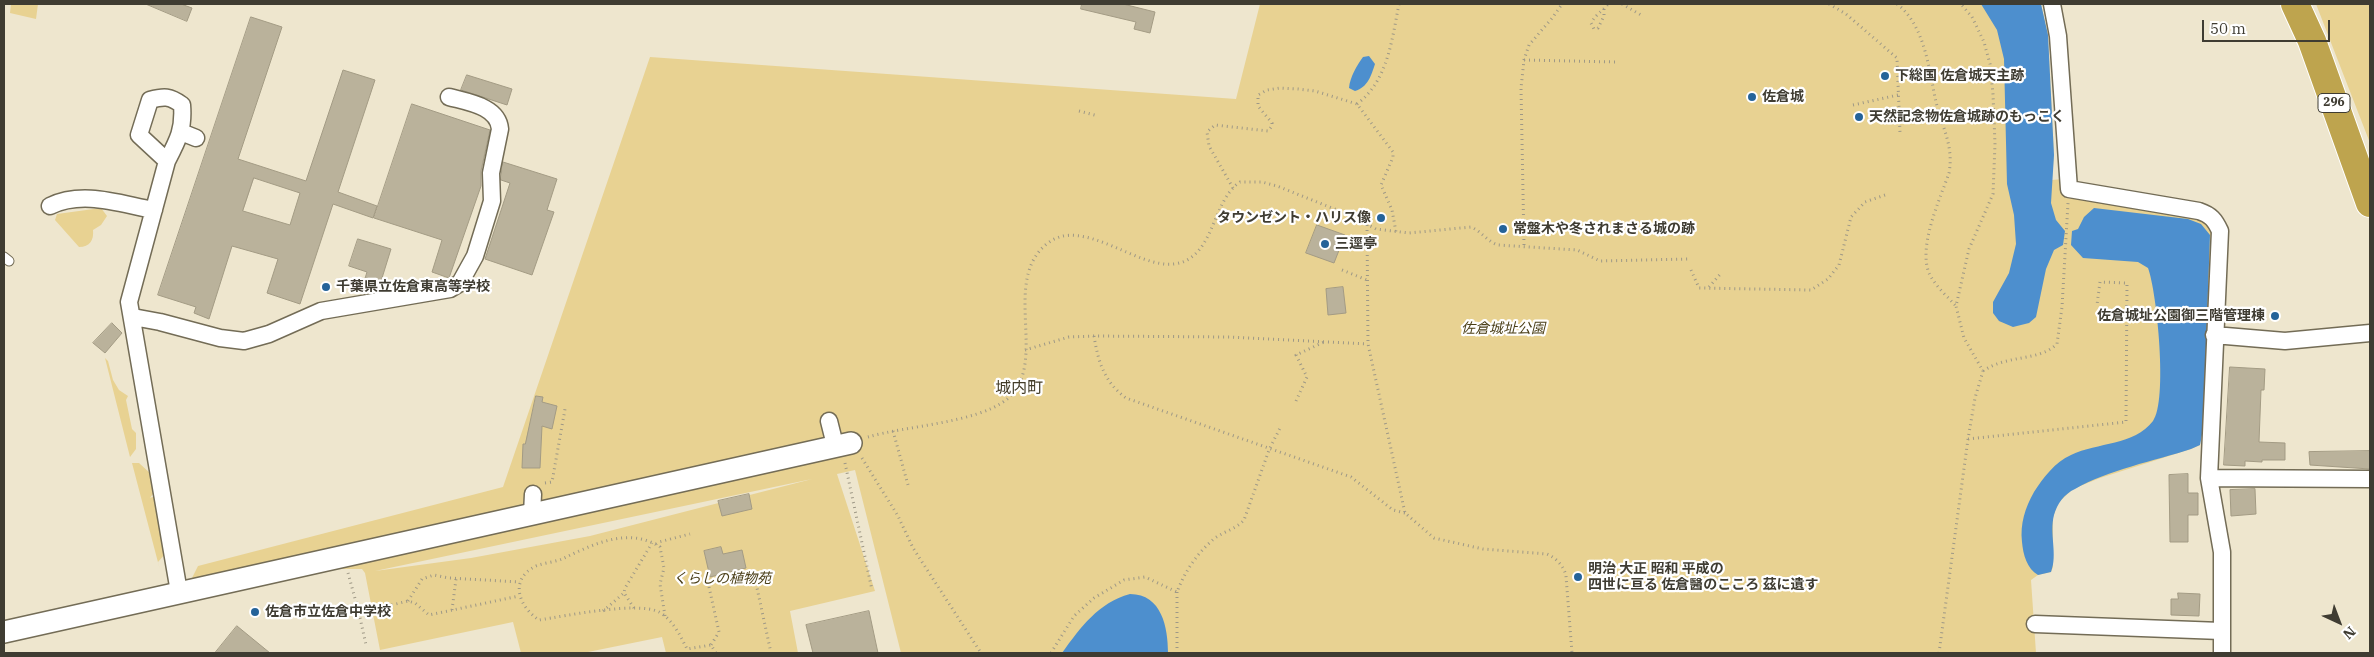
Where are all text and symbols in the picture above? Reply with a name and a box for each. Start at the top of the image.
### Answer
scale bar [2204,10,2332,42]
text: 50 m [2210,19,2246,38]
place label: 下総国 佐倉城天主跡 [1895,68,2024,84]
marker: 下総国 佐倉城天主跡 [1879,70,1891,82]
place label: 佐倉城 [1762,89,1804,105]
marker: 佐倉城 [1746,91,1758,103]
road number: 296 [2318,94,2350,112]
place label: 天然記念物佐倉城跡のもっこく [1869,109,2065,125]
marker: 天然記念物佐倉城跡のもっこく [1853,111,1865,123]
place label: タウンゼント・ハリス像 [1217,210,1371,226]
marker: タウンゼント・ハリス像 [1375,212,1387,224]
place label: 常盤木や冬されまさる城の跡 [1513,221,1695,237]
marker: 常盤木や冬されまさる城の跡 [1497,223,1509,235]
place label: 三逕亭 [1335,236,1377,252]
marker: 三逕亭 [1319,238,1331,250]
place label: 千葉県立佐倉東高等学校 [336,279,490,295]
marker: 千葉県立佐倉東高等学校 [320,281,332,293]
place label: 佐倉城址公園御三階管理棟 [2097,308,2265,324]
marker: 佐倉城址公園御三階管理棟 [2269,310,2281,322]
park label: 佐倉城址公園 [1461,321,1545,337]
district label: 城内町 [995,378,1043,398]
place label: 明治 大正 昭和 平成の 四世に亘る 佐倉醫のこころ 茲に遺す [1588,561,1818,594]
park label: くらしの植物苑 [673,571,771,587]
marker: 明治 大正 昭和 平成の 四世に亘る 佐倉醫のこころ 茲に遺す [1572,571,1584,583]
north arrow [2314,597,2364,647]
place label: 佐倉市立佐倉中学校 [265,604,391,620]
marker: 佐倉市立佐倉中学校 [249,606,261,618]
text: N [2339,623,2359,643]

